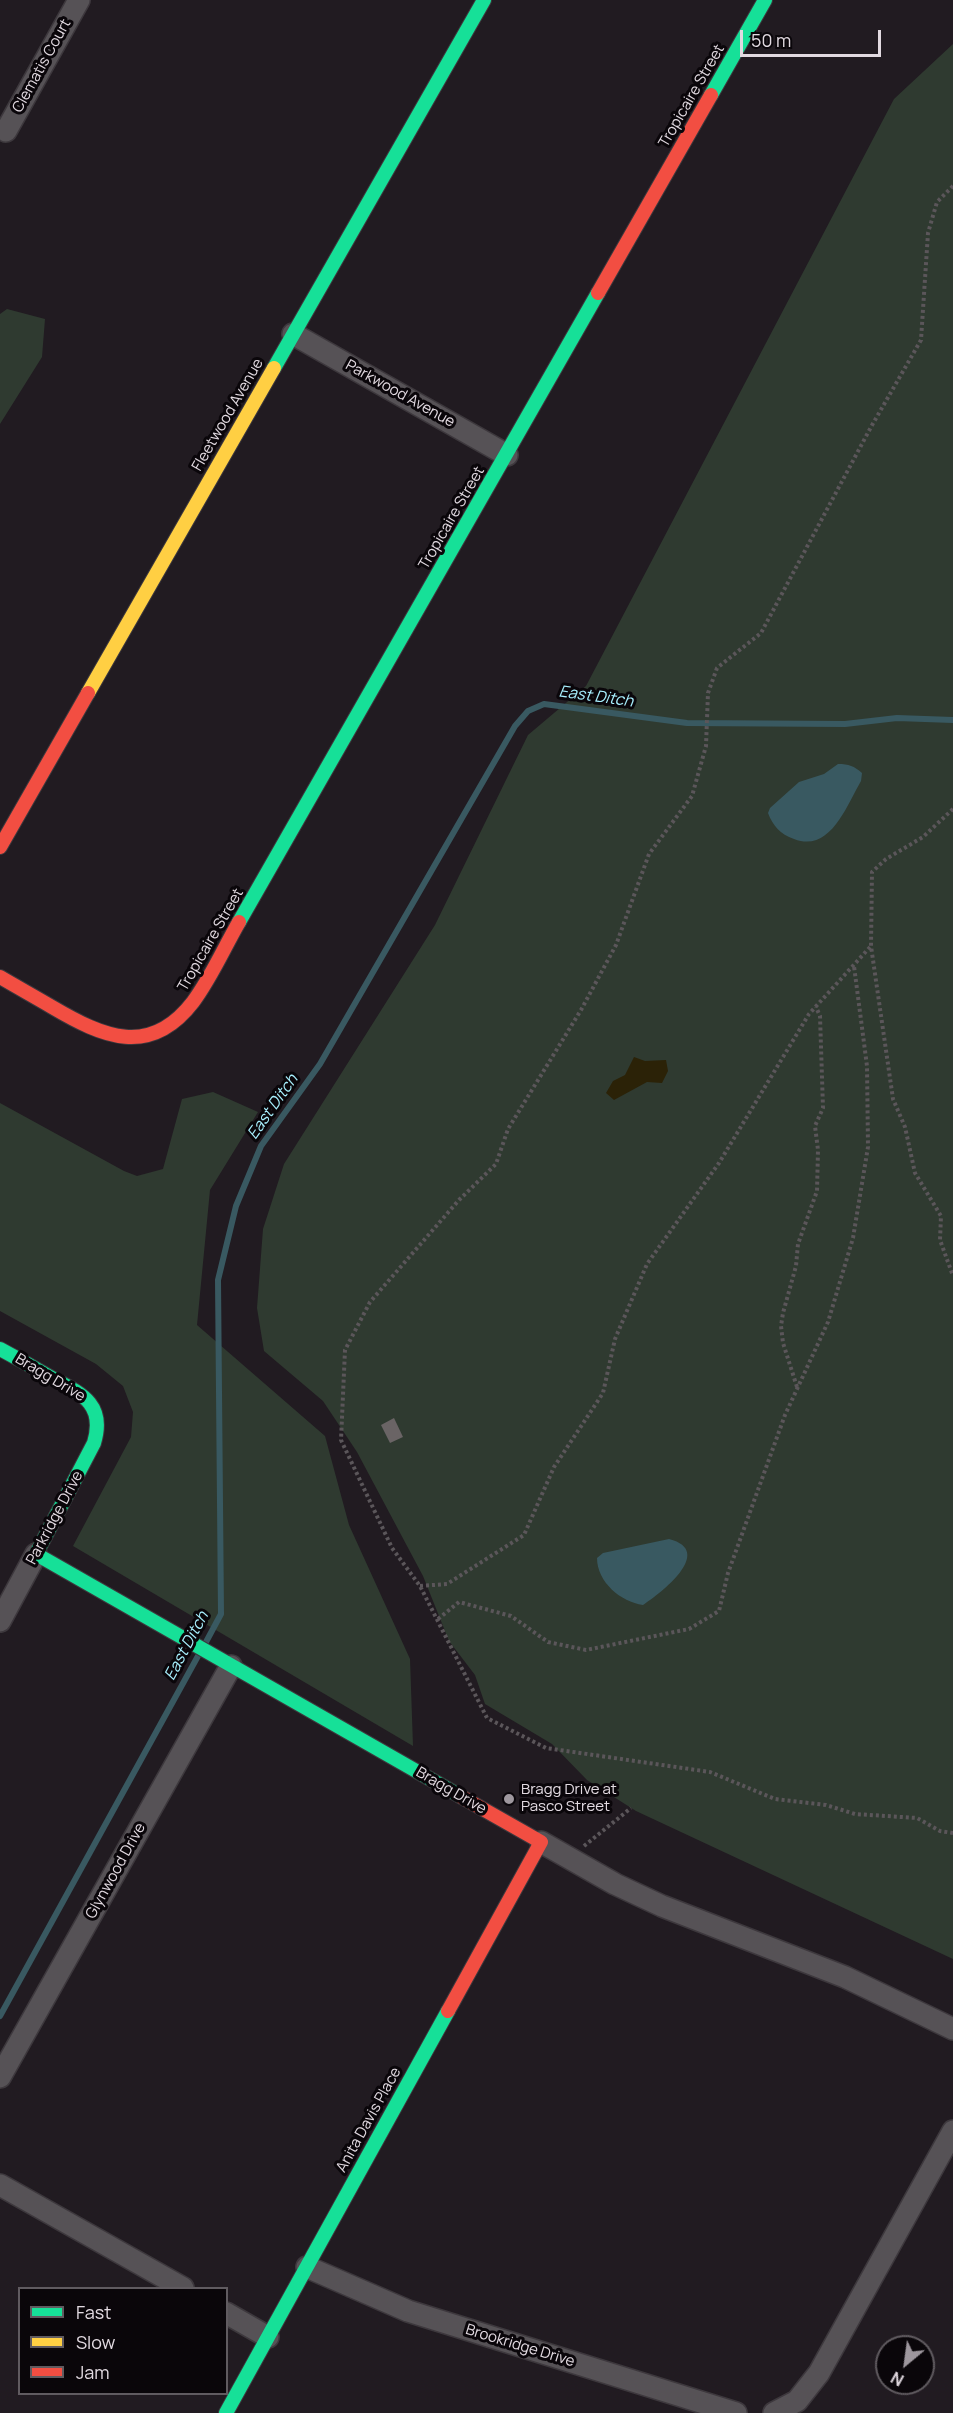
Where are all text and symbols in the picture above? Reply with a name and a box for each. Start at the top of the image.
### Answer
street label: Clematis Court [9,16,75,116]
scale bar [743,18,884,56]
text: 50 m [751,28,791,52]
street label: Tropicaire Street [655,41,729,151]
street label: Fleetwood Avenue [189,356,267,474]
street label: Parkwood Avenue [342,357,458,431]
street label: Tropicaire Street [415,463,489,573]
water label: East Ditch [558,682,634,712]
street label: Tropicaire Street [174,885,248,995]
water label: East Ditch [244,1071,302,1143]
street label: Bragg Drive [12,1350,88,1406]
street label: Parkridge Drive [23,1468,87,1568]
water label: East Ditch [161,1608,213,1684]
street label: Bragg Drive [413,1764,489,1818]
place label: Bragg Drive at Pasco Street [521,1781,617,1816]
marker: Bragg Drive at Pasco Street [502,1792,516,1806]
street label: Glynwood Drive [82,1820,150,1922]
street label: Anita Davis Place [333,2064,405,2176]
legend [18,2287,228,2395]
text: Fast [76,2300,111,2324]
street label: Brookridge Drive [463,2321,577,2371]
text: Slow [76,2330,115,2354]
north arrow [875,2335,935,2395]
text: Jam [76,2360,110,2384]
text: N [887,2367,908,2391]

